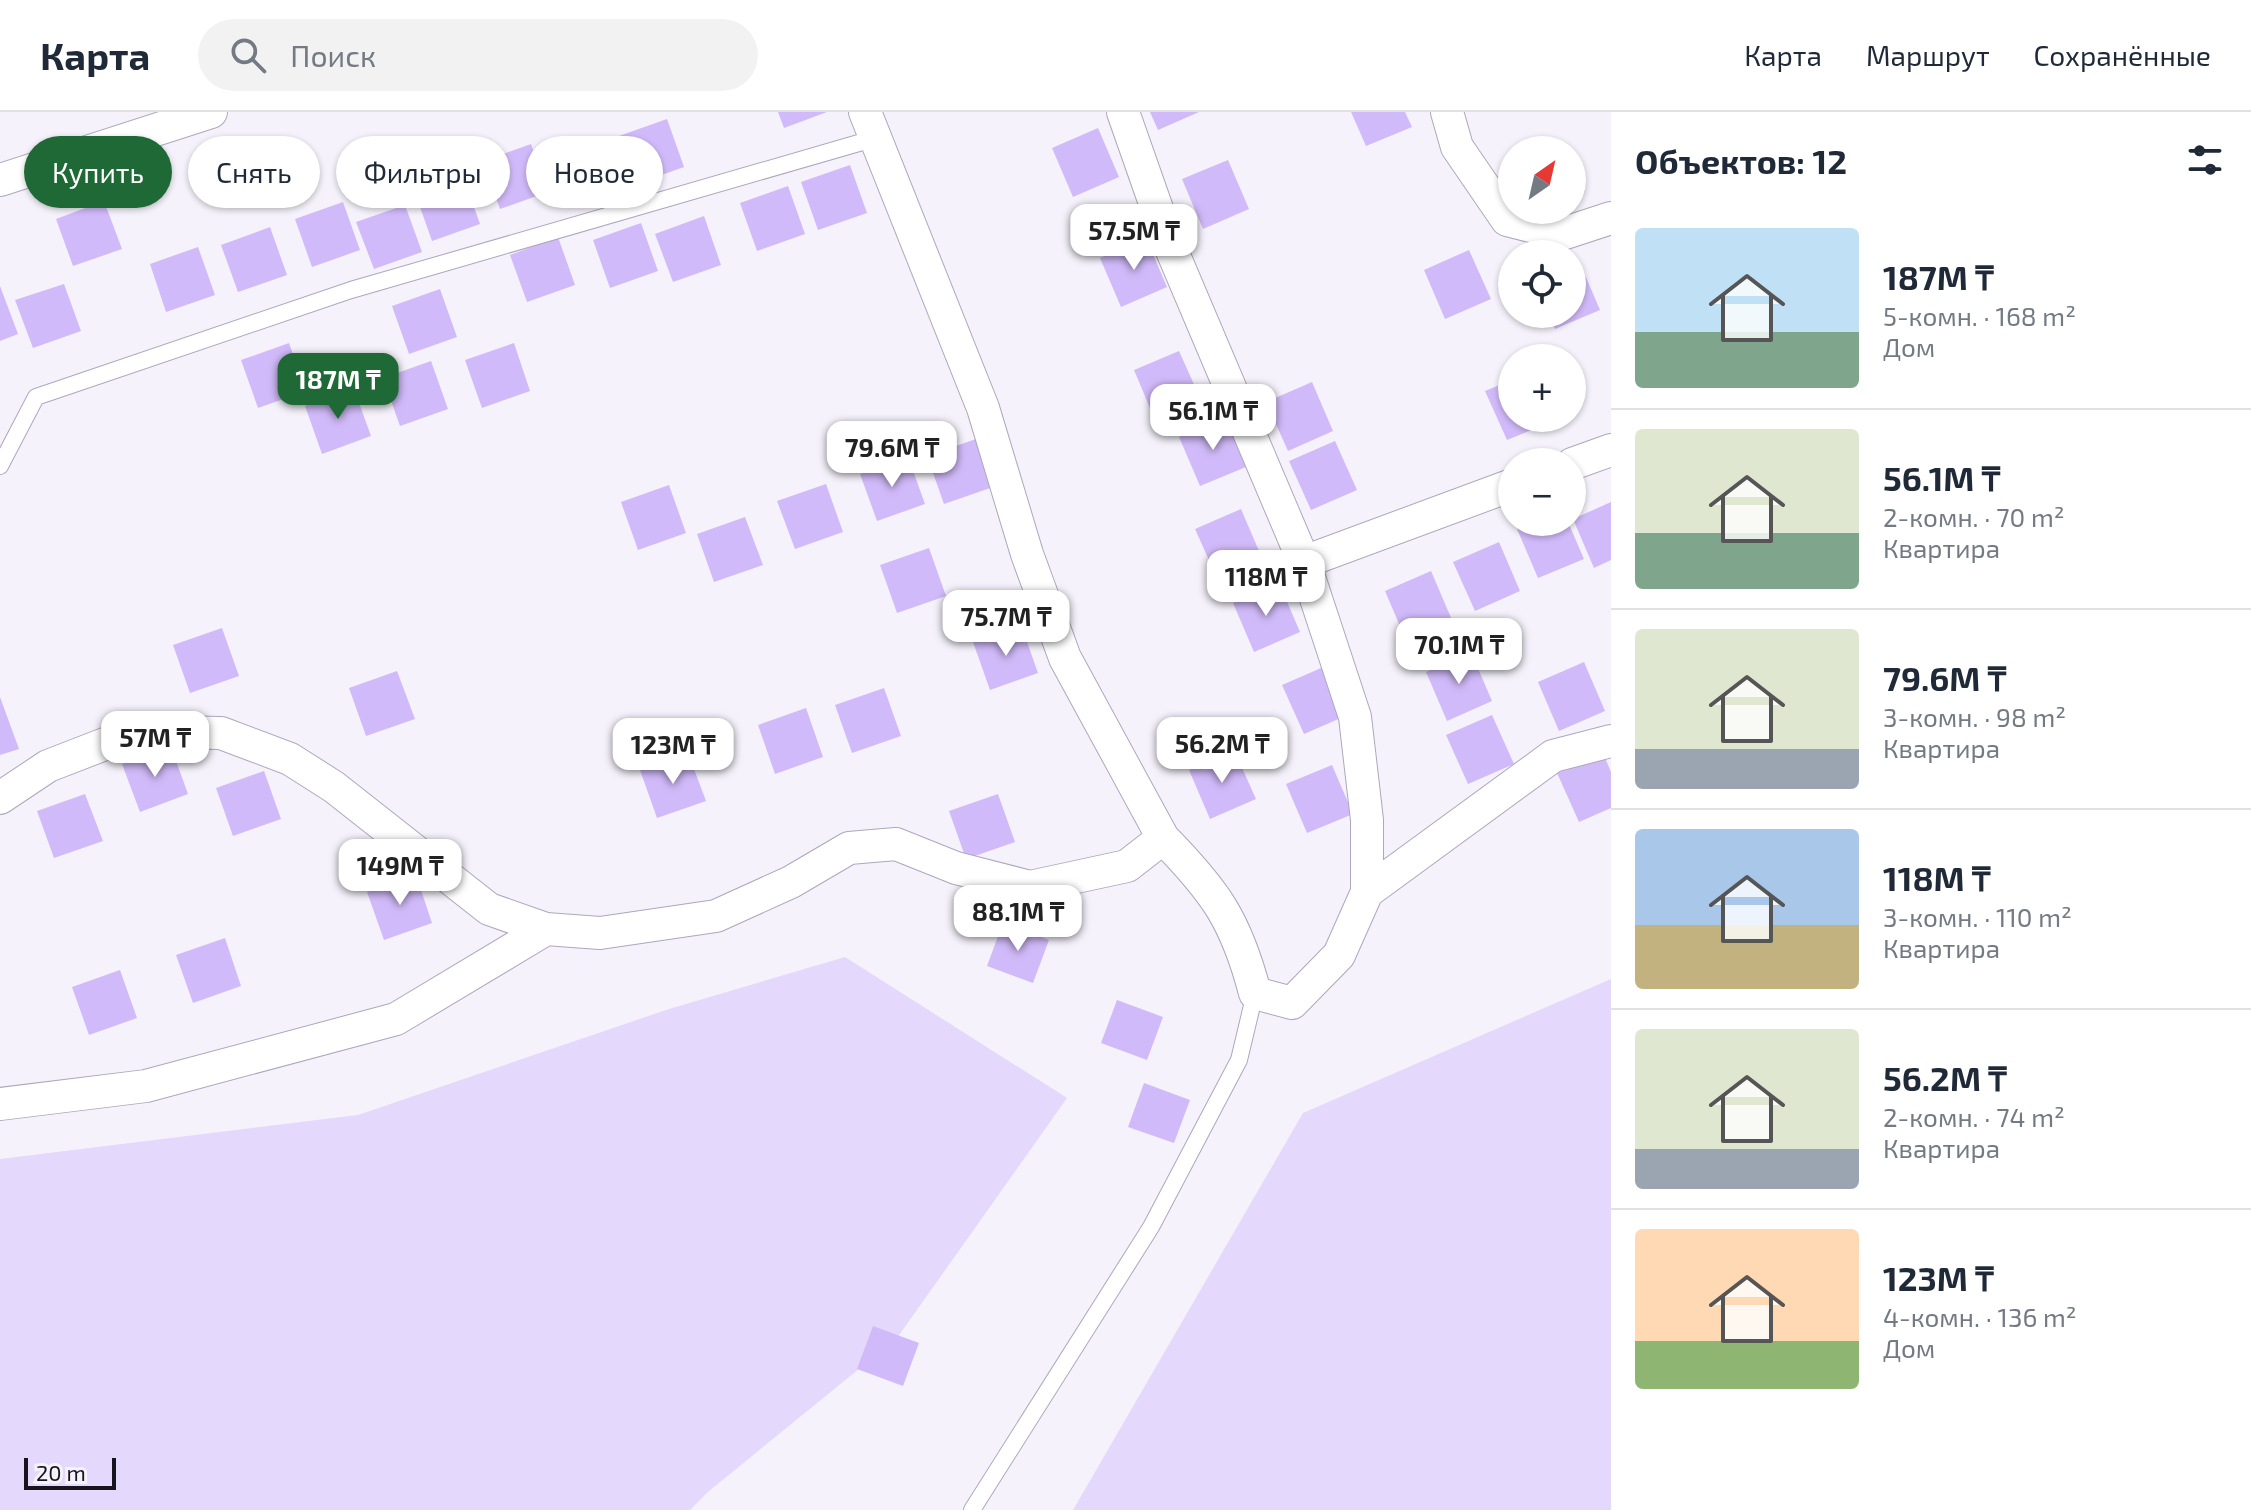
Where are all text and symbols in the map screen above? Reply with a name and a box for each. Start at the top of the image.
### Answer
search box [198,19,758,91]
text: Карта [40,32,150,78]
icon: search [226,33,270,77]
text: Поиск [290,37,376,73]
text: Карта [1744,38,1822,72]
text: Маршрут [1866,38,1990,72]
text: Сохранённые [2034,38,2211,72]
chip: Купить [24,136,172,208]
chip: Снять [188,136,320,208]
chip: Фильтры [336,136,510,208]
chip: Новое [526,136,663,208]
north arrow [1498,136,1586,224]
map controls [1498,136,1586,536]
icon: filters [2183,138,2227,182]
text: Объектов: 12 [1635,140,1847,181]
pin: 57.5M ₸ [1060,204,1208,272]
text: 57.5M ₸ [1088,214,1180,245]
button: locate [1498,240,1586,328]
text: 187M ₸ [1883,256,1994,297]
icon: home [1699,260,1795,356]
text: 5-комн. · 168 m² [1883,300,2076,331]
text: Дом [1883,331,1935,362]
button: + [1498,344,1586,432]
pin: 187M ₸ [273,353,403,421]
text: 187M ₸ [296,363,380,394]
pin: 56.1M ₸ [1139,384,1287,452]
text: 56.1M ₸ [1168,394,1258,425]
pin: 79.6M ₸ [818,421,966,489]
text: 79.6M ₸ [845,431,939,462]
button: − [1498,448,1586,536]
text: 56.1M ₸ [1883,457,2000,498]
icon: home [1699,461,1795,557]
text: 2-комн. · 70 m² [1883,501,2065,532]
text: Квартира [1883,532,2000,563]
pin: 118M ₸ [1201,550,1331,618]
text: 118M ₸ [1225,560,1307,591]
pin: 75.7M ₸ [932,590,1080,658]
text: 75.7M ₸ [961,600,1051,631]
pin: 70.1M ₸ [1385,618,1533,686]
text: 70.1M ₸ [1414,628,1504,659]
text: 79.6M ₸ [1883,657,2006,698]
icon: home [1699,661,1795,757]
text: 3-комн. · 98 m² [1883,701,2066,732]
pin: 57M ₸ [99,711,211,779]
pin: 56.2M ₸ [1148,717,1296,785]
pin: 123M ₸ [608,718,738,786]
text: 57M ₸ [119,721,191,752]
text: 56.2M ₸ [1175,727,1269,758]
text: 123M ₸ [631,728,715,759]
text: Квартира [1883,732,2000,763]
pin: 149M ₸ [335,839,465,907]
text: 149M ₸ [357,849,443,880]
text: 118M ₸ [1883,857,1991,898]
icon: home [1699,861,1795,957]
pin: 88.1M ₸ [944,885,1092,953]
text: 88.1M ₸ [972,895,1064,926]
text: 3-комн. · 110 m² [1883,901,2072,932]
text: Квартира [1883,932,2000,963]
text: 56.2M ₸ [1883,1057,2007,1098]
icon: home [1699,1061,1795,1157]
text: 2-комн. · 74 m² [1883,1101,2065,1132]
text: Квартира [1883,1132,2000,1163]
text: 123M ₸ [1883,1257,1994,1298]
icon: home [1699,1261,1795,1357]
text: 4-комн. · 136 m² [1883,1301,2077,1332]
text: Дом [1883,1332,1935,1363]
scale bar [24,1454,116,1490]
text: 20 m [36,1459,86,1485]

